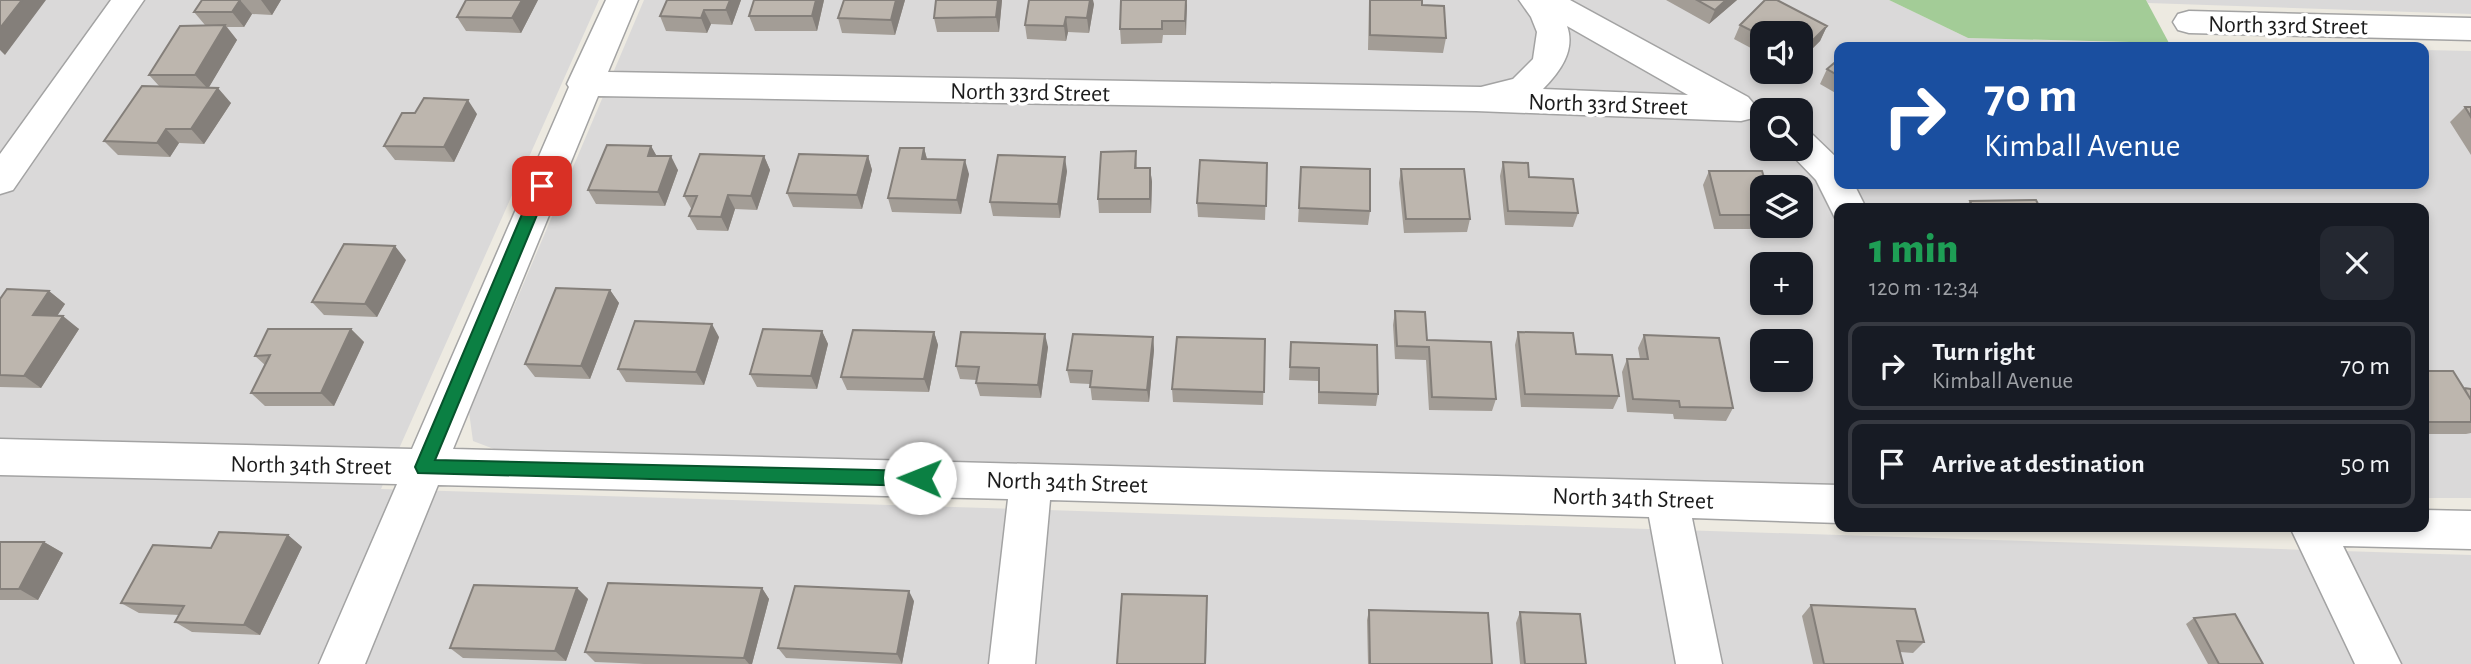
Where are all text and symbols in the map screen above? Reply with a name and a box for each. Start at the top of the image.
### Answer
street label: North 33rd Street [2208,13,2368,39]
map controls [1750,21,1813,392]
button: sound [1750,21,1813,84]
icon: right [1869,70,1960,161]
text: 70 m [1984,72,2078,121]
street label: North 33rd Street [950,80,1110,106]
street label: North 33rd Street [1528,90,1689,120]
button: search [1750,98,1813,161]
text: Kimball Avenue [1984,130,2180,162]
pin [512,156,572,216]
icon: arrive [523,167,561,205]
button: layers [1750,175,1813,238]
button: close [2320,226,2394,300]
text: 1 min [1869,228,1958,270]
button: + [1750,252,1813,315]
text: 120 m · 12:34 [1869,277,1979,300]
button: − [1750,329,1813,392]
text: Turn right [1932,339,2035,365]
icon: right [1873,347,1911,385]
text: 70 m [2340,353,2390,379]
text: Kimball Avenue [1932,370,2073,393]
position arrow [883,441,957,515]
icon: arrive [1873,445,1911,483]
text: Arrive at destination [1932,451,2145,477]
text: 50 m [2340,451,2390,477]
street label: North 34th Street [230,453,392,479]
street label: North 34th Street [986,468,1148,498]
street label: North 34th Street [1552,484,1714,514]

